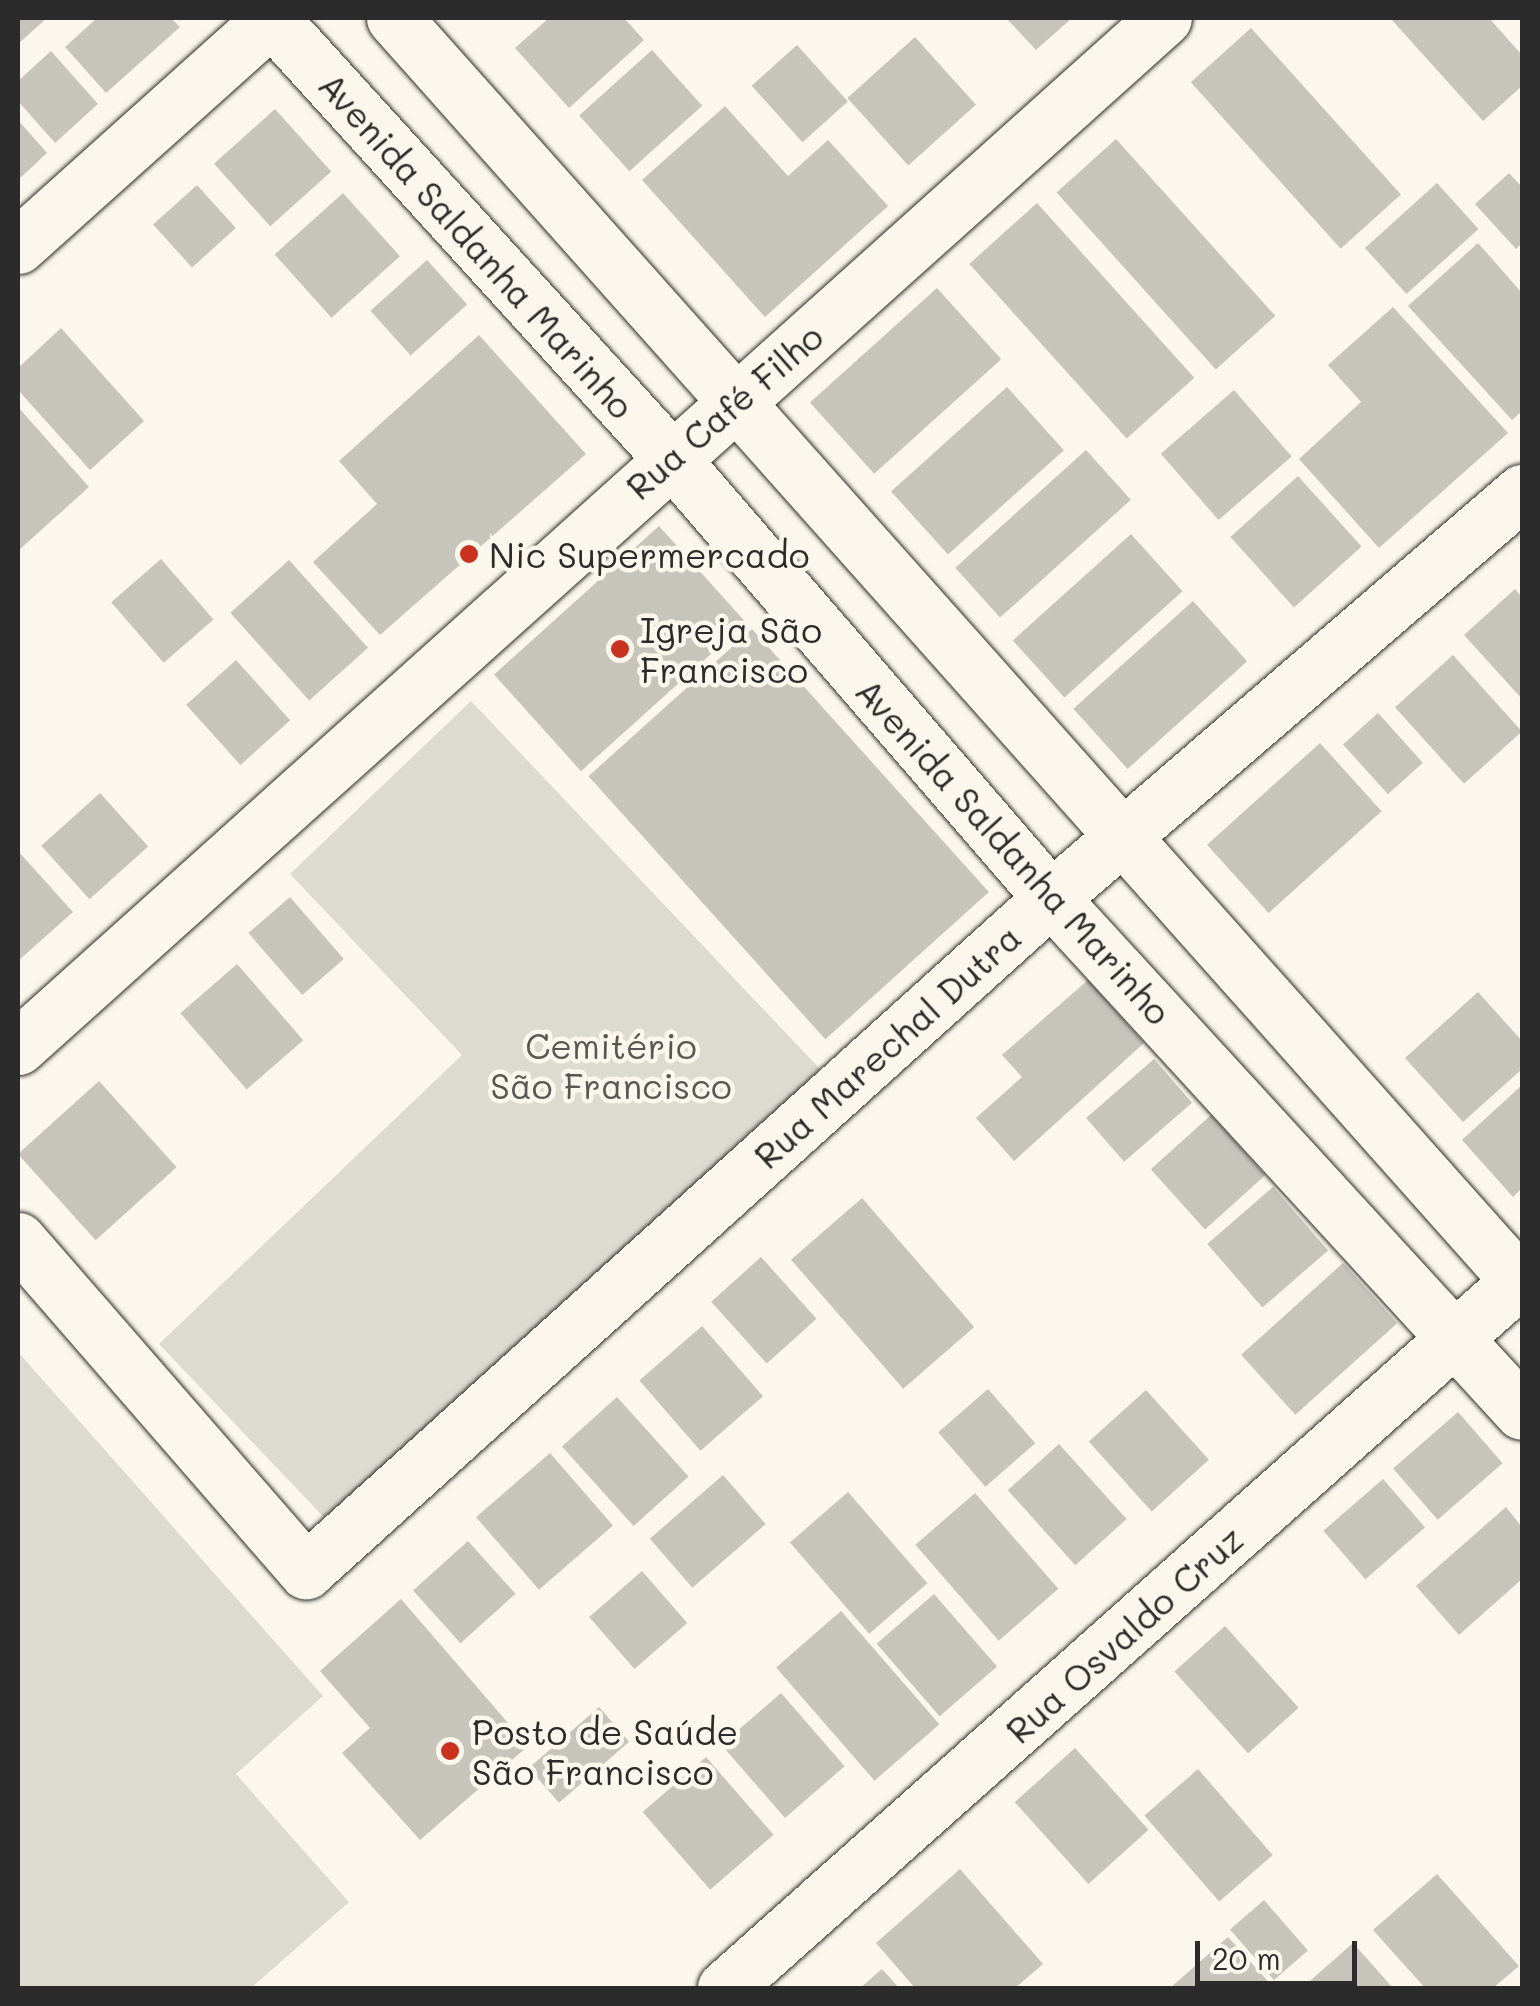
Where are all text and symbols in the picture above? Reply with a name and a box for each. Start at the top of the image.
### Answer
street label: Avenida Saldanha Marinho [311,64,643,426]
street label: Rua Café Filho [617,314,831,508]
place label: Nic Supermercado [489,533,809,575]
marker: Nic Supermercado [458,543,480,565]
place label: Igreja São Francisco [640,608,822,690]
marker: Igreja São Francisco [609,638,631,660]
street label: Avenida Saldanha Marinho [848,670,1180,1032]
street label: Rua Marechal Dutra [745,915,1029,1177]
park label: Cemitério São Francisco [490,1024,732,1106]
street label: Rua Osvaldo Cruz [997,1517,1251,1751]
place label: Posto de Saúde São Francisco [472,1710,738,1792]
marker: Posto de Saúde São Francisco [437,1738,463,1764]
scale bar [1200,1921,1362,1983]
text: 20 m [1212,1938,1281,1978]

